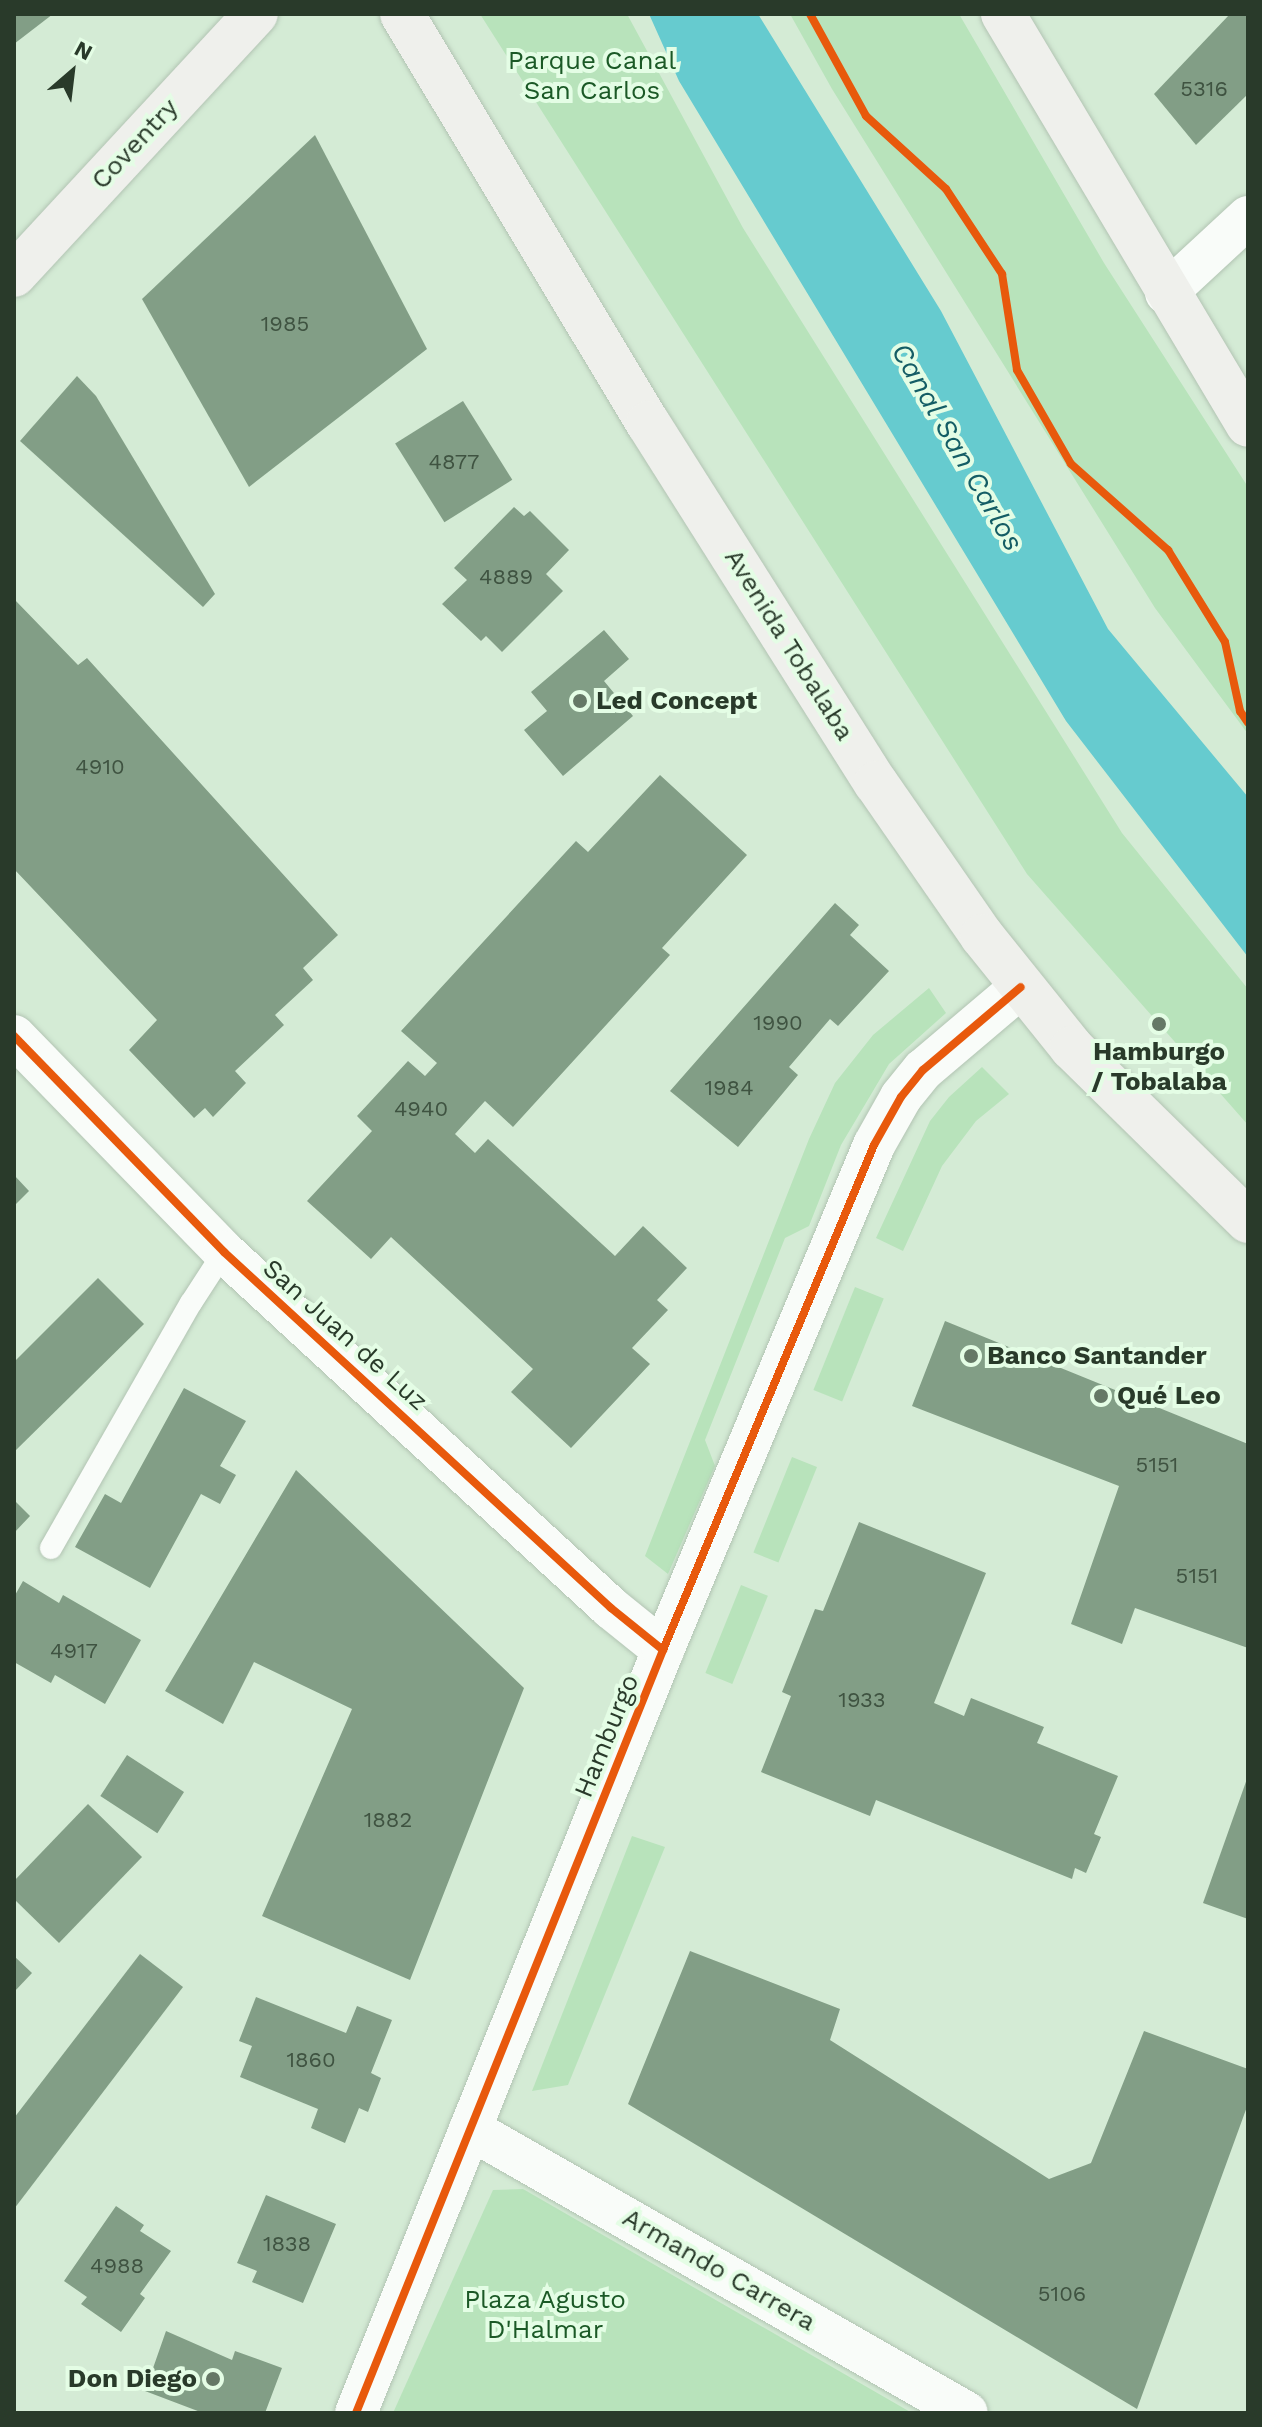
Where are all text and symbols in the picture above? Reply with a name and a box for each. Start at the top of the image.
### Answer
north arrow [32,32,112,112]
text: N [70,36,97,65]
park label: Parque Canal San Carlos [508,45,676,106]
house number: 5316 [1180,76,1228,102]
street label: Coventry [85,92,185,196]
house number: 1985 [261,311,309,337]
water label: Canal San Carlos [884,337,1030,557]
house number: 4877 [429,449,479,475]
street label: Avenida Tobalaba [717,543,861,747]
house number: 4889 [479,564,533,590]
place label: Led Concept [596,685,757,717]
marker: Led Concept [571,692,589,710]
house number: 4910 [75,754,125,780]
house number: 1990 [753,1010,803,1036]
marker: Hamburgo / Tobalaba [1150,1015,1168,1033]
place label: Hamburgo / Tobalaba [1091,1036,1227,1098]
house number: 1984 [704,1075,754,1101]
house number: 4940 [394,1096,448,1122]
street label: San Juan de Luz [256,1253,434,1417]
place label: Banco Santander [987,1340,1207,1372]
marker: Banco Santander [962,1347,980,1365]
place label: Qué Leo [1117,1380,1221,1412]
marker: Qué Leo [1092,1387,1110,1405]
house number: 5151 [1136,1452,1178,1478]
house number: 5151 [1176,1563,1218,1589]
house number: 4917 [50,1638,98,1664]
street label: Hamburgo [568,1670,646,1802]
house number: 1933 [838,1687,886,1713]
house number: 1882 [364,1807,412,1833]
house number: 1860 [286,2047,336,2073]
street label: Armando Carrera [617,2202,821,2338]
house number: 1838 [263,2231,311,2257]
house number: 4988 [90,2253,144,2279]
house number: 5106 [1038,2281,1086,2307]
park label: Plaza Agusto D'Halmar [463,2284,627,2346]
place label: Don Diego [68,2363,197,2395]
marker: Don Diego [204,2370,222,2388]

